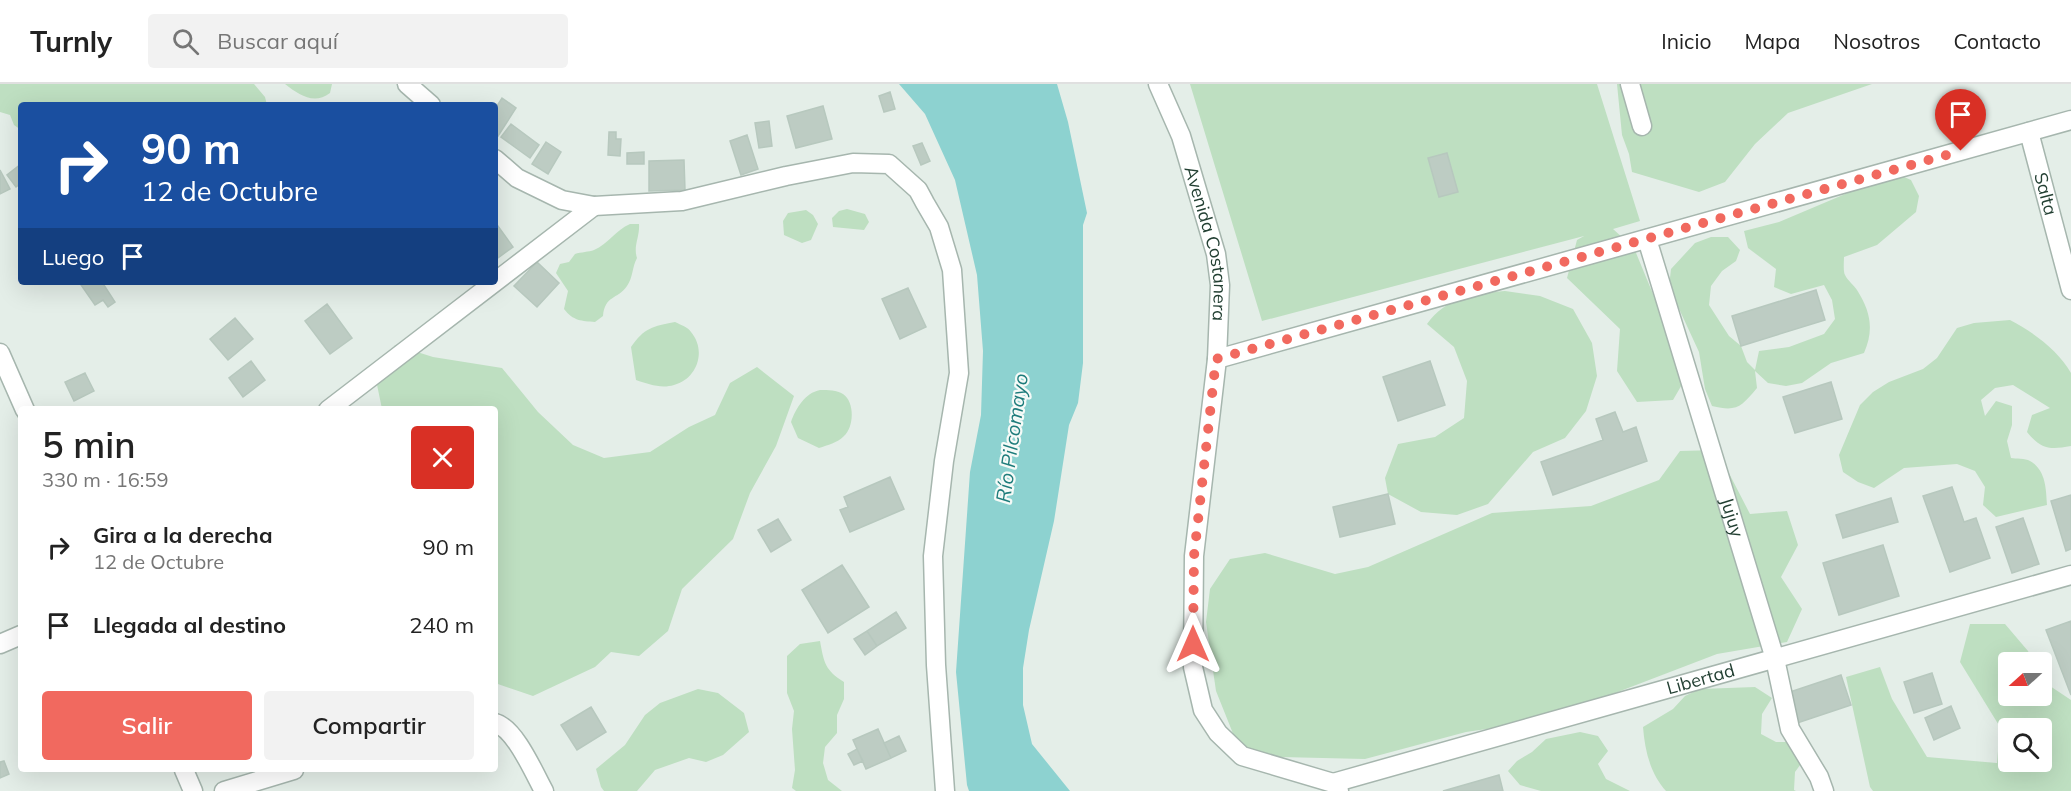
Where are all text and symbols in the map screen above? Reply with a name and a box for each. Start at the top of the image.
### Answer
search box [148,14,568,68]
text: Turnly [30,24,112,59]
icon: search [169,25,202,58]
text: Buscar aquí [217,27,338,55]
text: Inicio [1661,28,1711,54]
text: Mapa [1744,28,1800,54]
text: Nosotros [1833,28,1920,54]
text: Contacto [1953,28,2041,54]
pin [1935,89,1986,151]
icon: arrive [1944,98,1977,131]
text: 90 m [141,122,241,175]
icon: right [42,126,120,204]
street label: Avenida Costanera [1179,163,1232,322]
street label: Salta [2029,170,2063,218]
text: 12 de Octubre [141,174,318,208]
icon: arrive [116,240,149,273]
text: Luego [42,243,104,271]
water label: Río Pilcomayo [990,372,1033,504]
text: 5 min [42,422,136,467]
button: close [411,426,474,489]
text: 330 m · 16:59 [42,467,168,492]
street label: Jujuy [1715,494,1749,540]
text: Gira a la derecha [93,521,273,549]
icon: right [42,531,75,564]
text: 90 m [423,533,474,561]
text: 12 de Octubre [93,549,224,574]
icon: arrive [42,609,75,642]
text: Llegada al destino [93,611,286,639]
text: 240 m [409,611,474,639]
position arrow [1161,612,1225,676]
north arrow [1998,652,2052,706]
map controls [1998,652,2052,772]
street label: Libertad [1664,658,1737,699]
button: Salir [42,691,252,760]
button: Compartir [264,691,474,760]
button: search [1998,718,2052,772]

